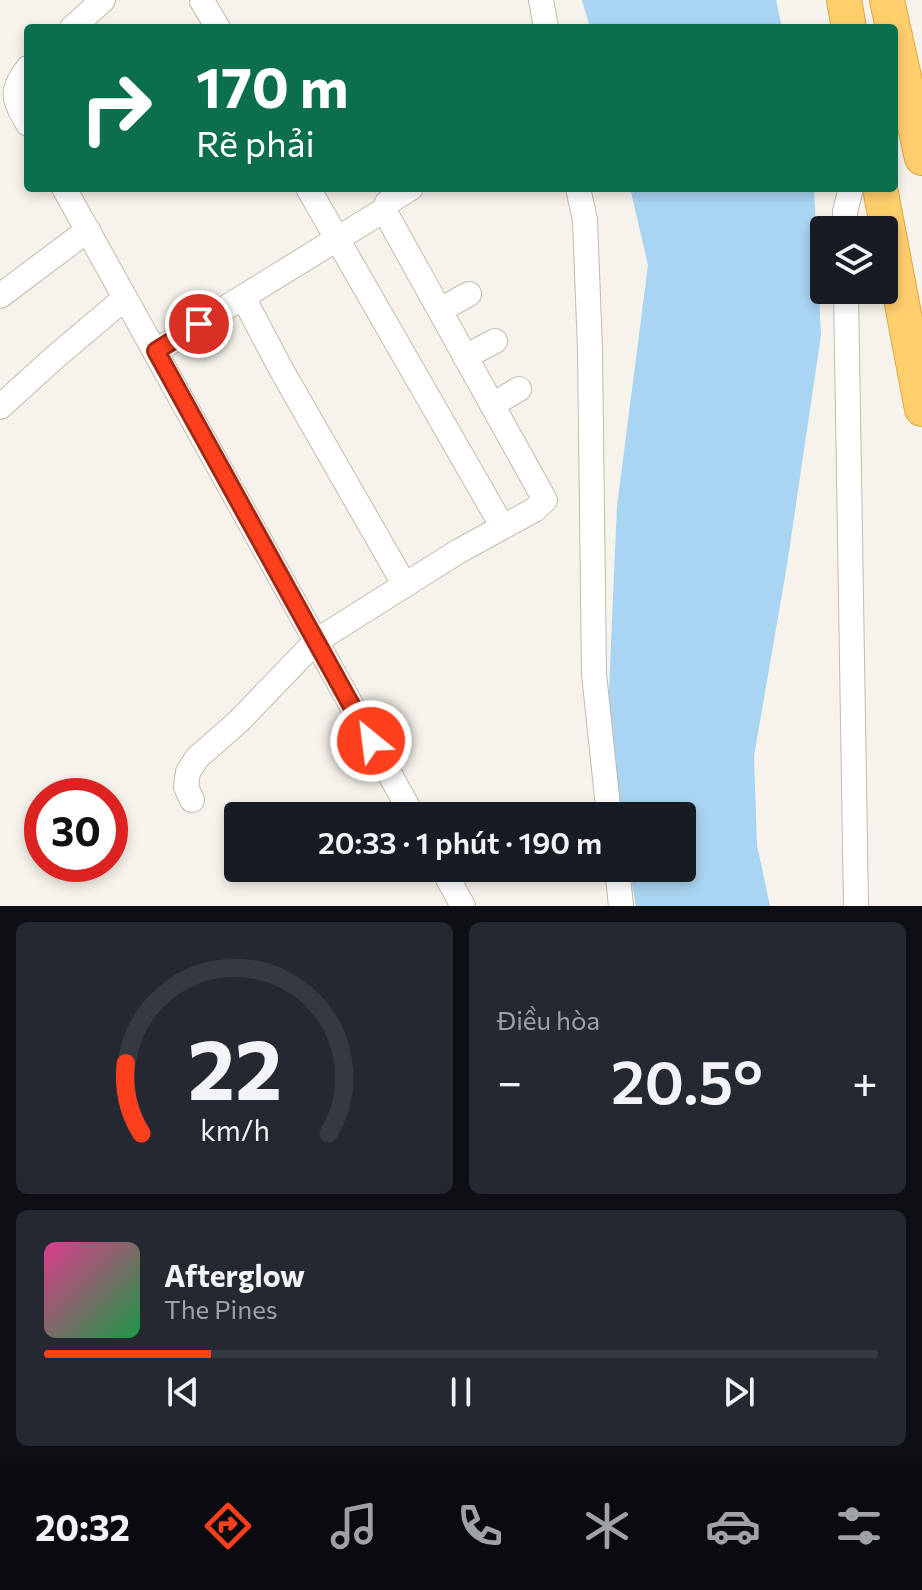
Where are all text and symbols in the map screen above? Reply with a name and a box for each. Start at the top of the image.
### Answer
text: 170 m [196,51,349,120]
icon: right [64,56,168,160]
text: Rẽ phải [196,120,315,164]
map controls [810,216,898,304]
button: layers [810,216,898,304]
pin [165,290,233,358]
icon: arrive [177,302,221,346]
position arrow [329,699,413,783]
speed limit sign: 30 [24,778,128,882]
text: 20:33 · 1 phút · 190 m [318,823,602,860]
text: Điều hòa [497,1004,600,1035]
text: 22 [187,1015,282,1117]
text: 20.5° [611,1043,763,1116]
text: − [497,1053,522,1107]
text: + [852,1053,878,1107]
text: km/h [200,1112,269,1147]
text: Afterglow [164,1256,305,1293]
text: The Pines [164,1293,278,1324]
icon: previous [161,1370,205,1414]
icon: pause [439,1370,483,1414]
icon: next [717,1370,761,1414]
icon: directions [200,1498,256,1554]
icon: music [326,1498,382,1554]
icon: phone [452,1498,508,1554]
icon: climate [579,1498,635,1554]
icon: car [705,1498,761,1554]
icon: filters [831,1498,887,1554]
text: 20:32 [35,1504,130,1548]

